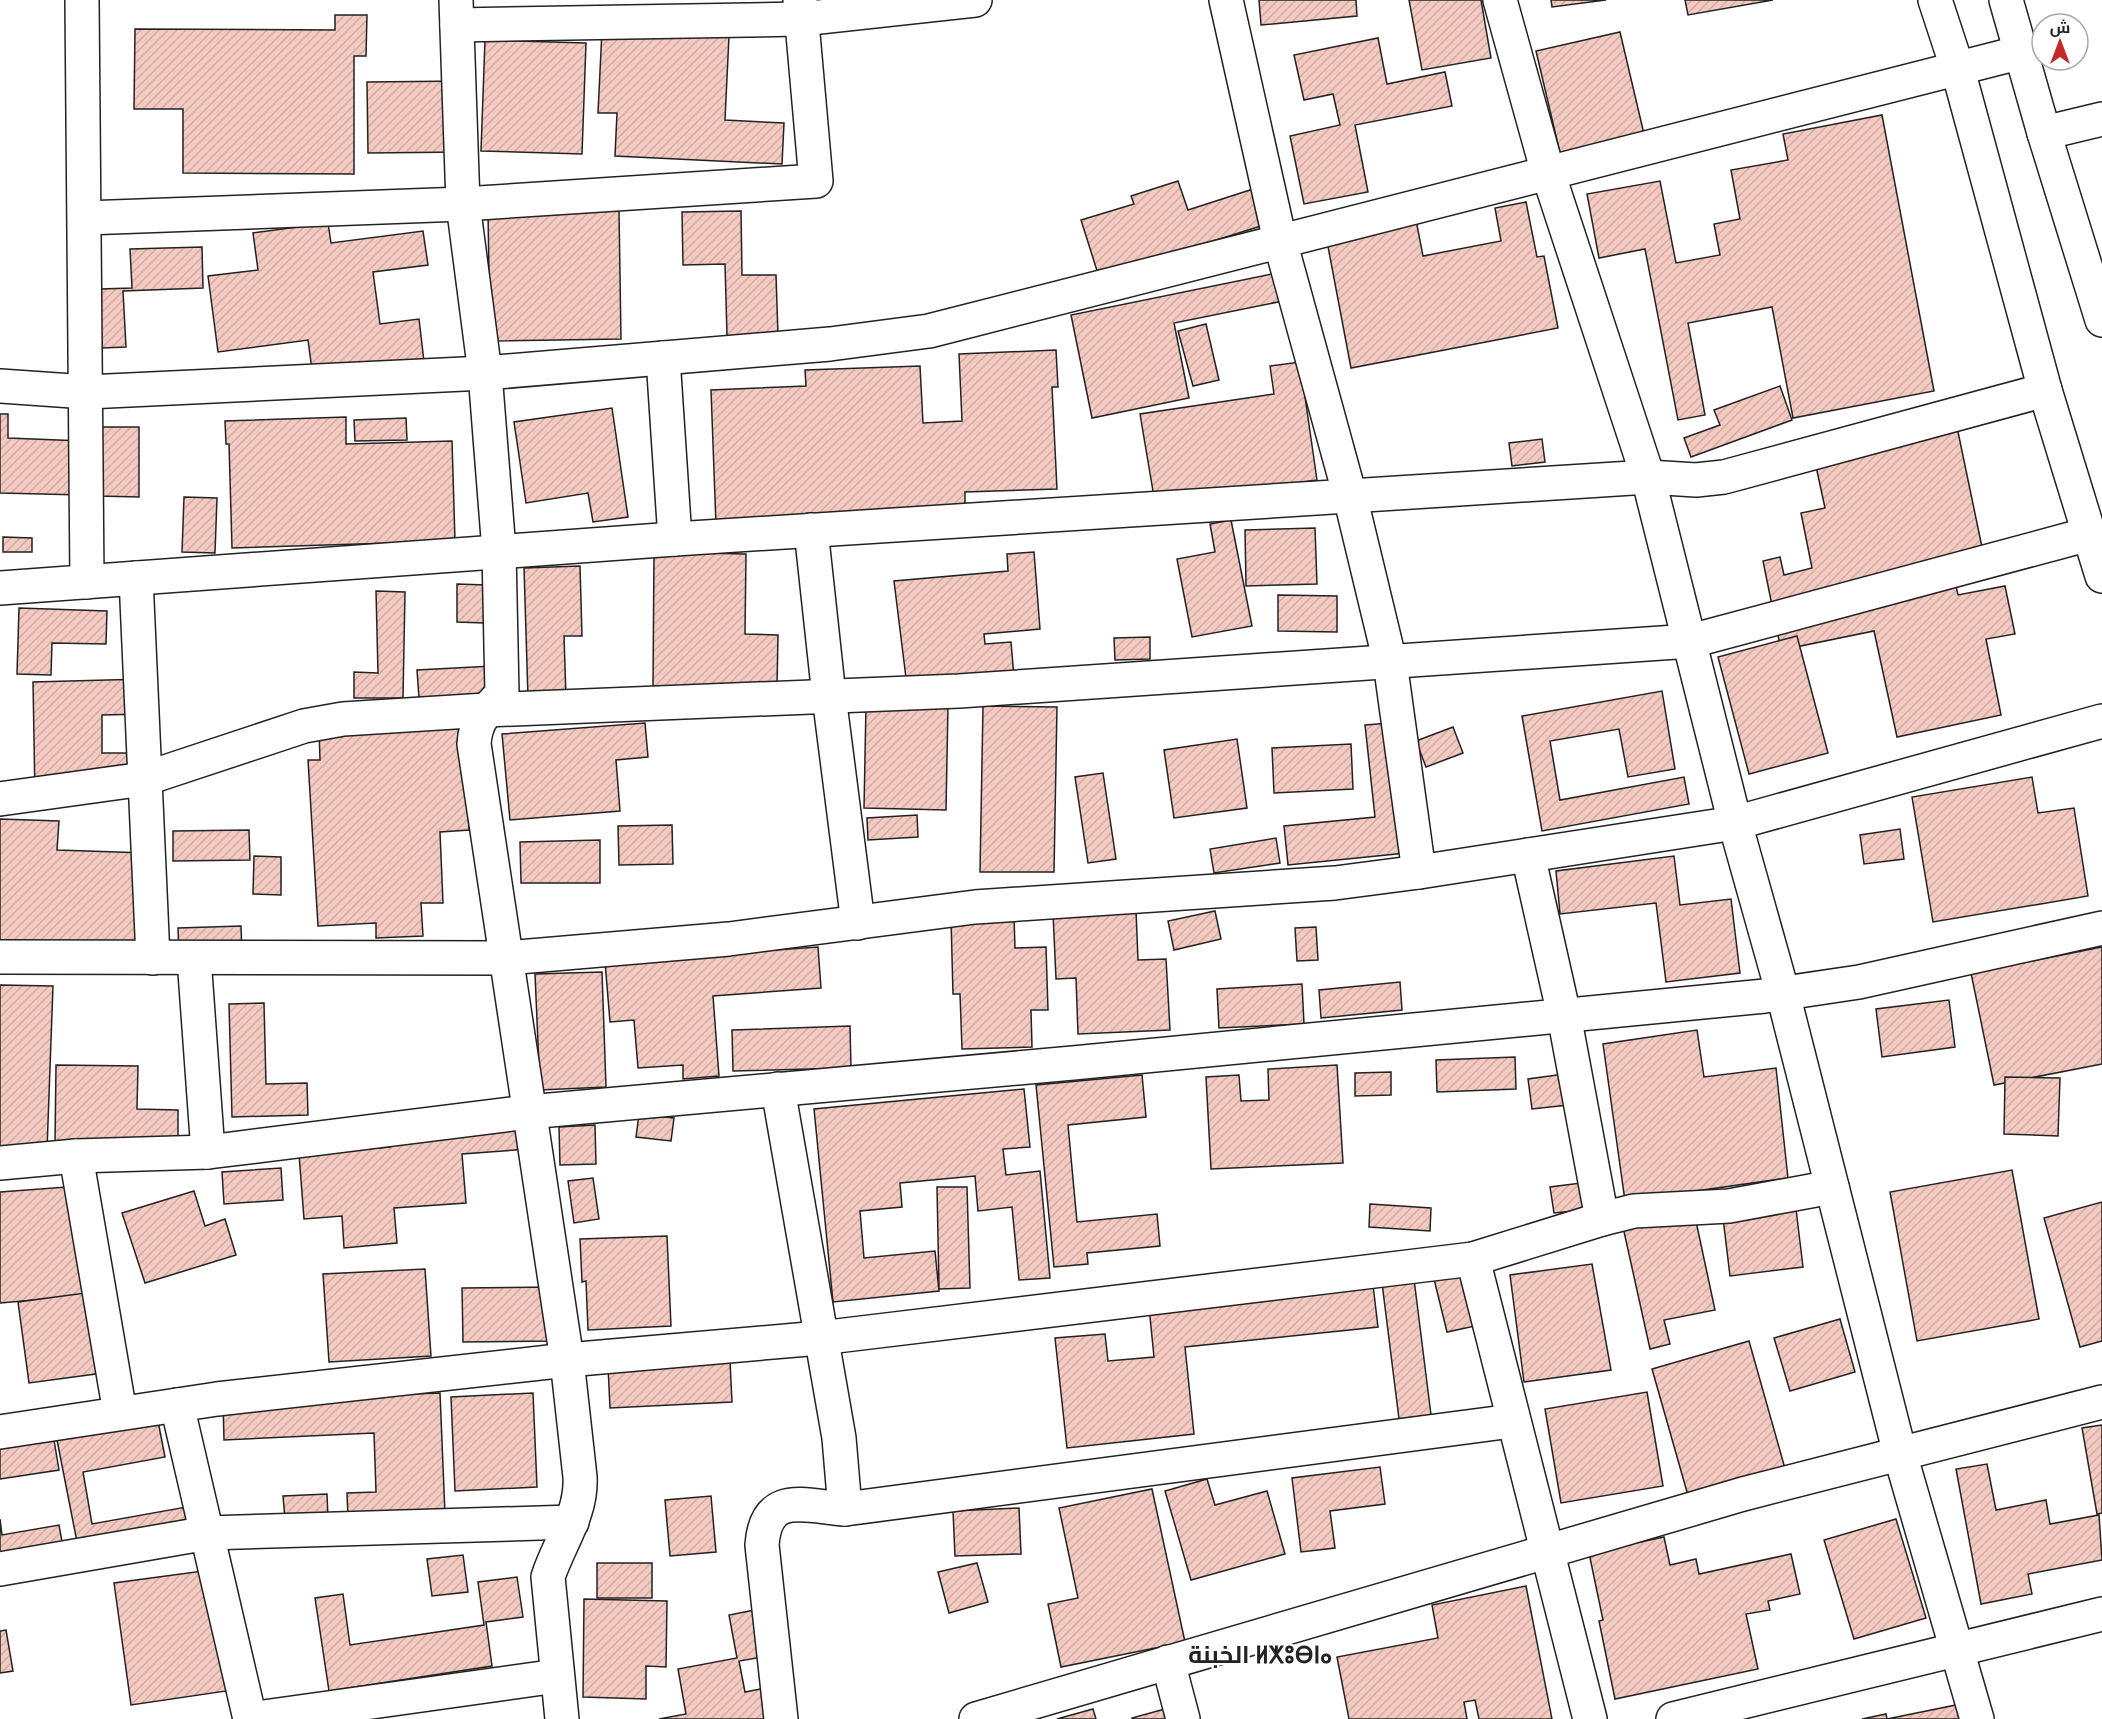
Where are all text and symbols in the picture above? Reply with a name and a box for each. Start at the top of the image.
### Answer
north arrow [2030,12,2090,72]
text: ش [2050,16,2070,37]
district label: الخبنة ⵍⵅⵓⴱⵏⴰ [1188,1637,1332,1669]

